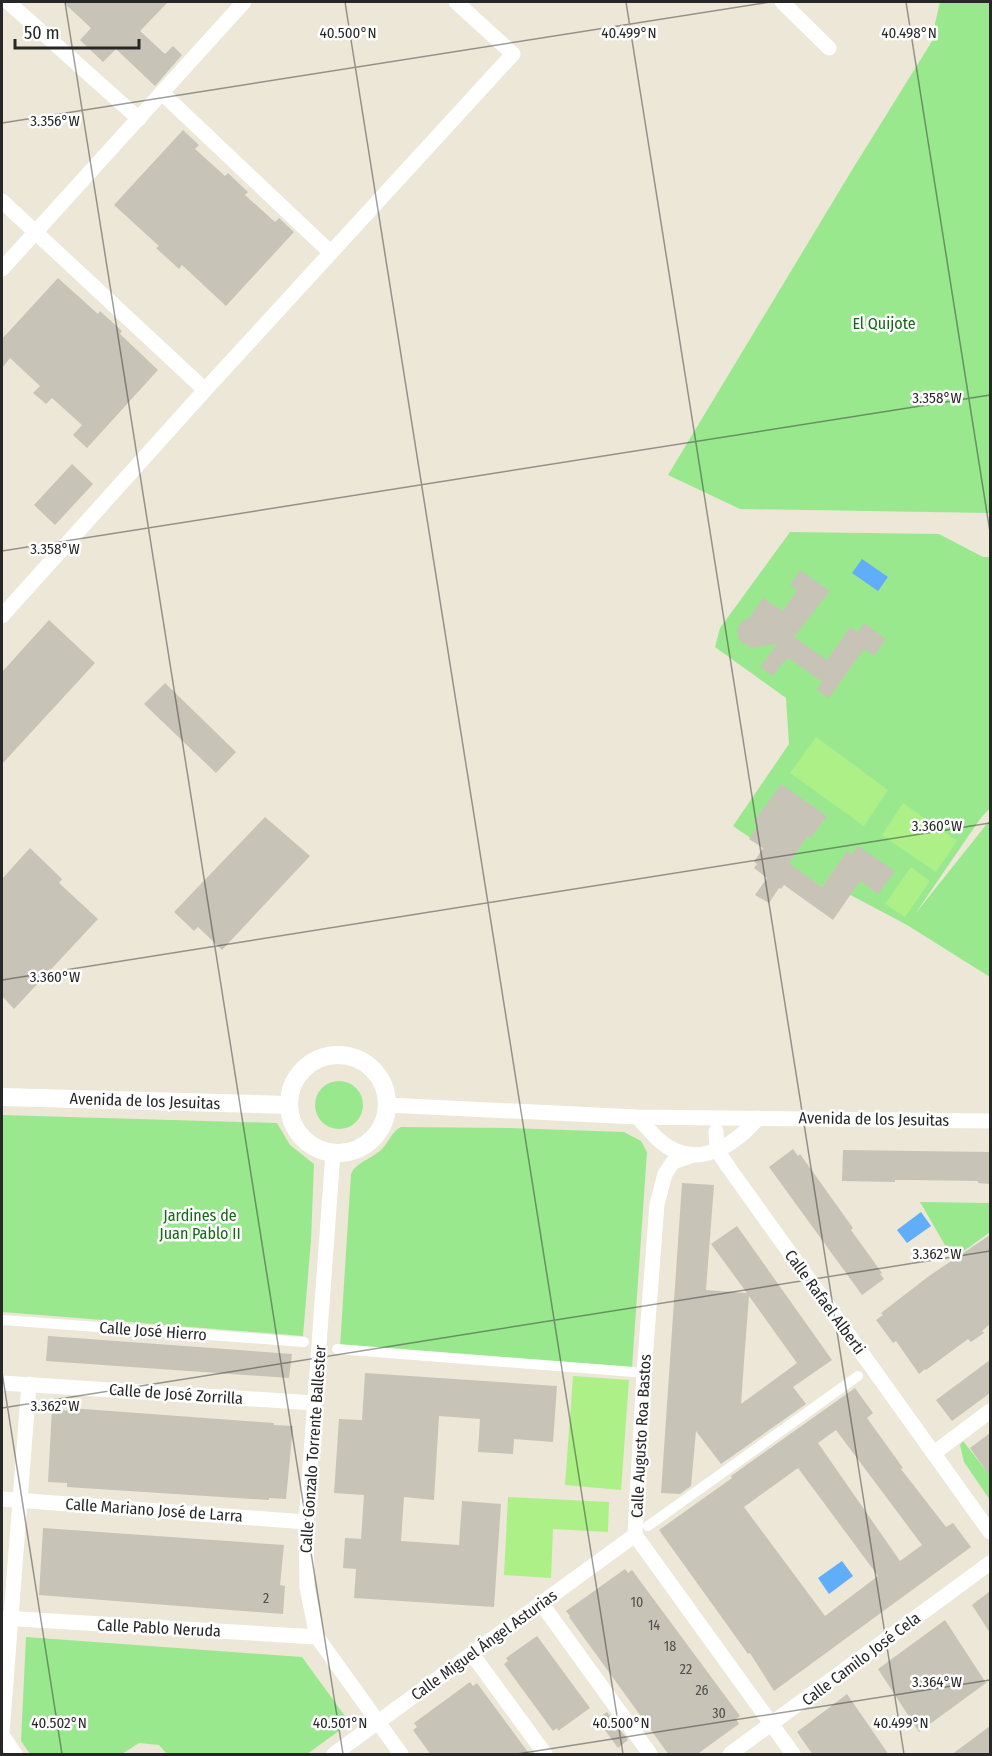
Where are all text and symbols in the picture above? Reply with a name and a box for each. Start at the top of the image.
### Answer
scale bar [15,12,140,50]
text: 50 m [24,22,60,44]
text: 40.500°N [319,24,377,42]
text: 40.499°N [601,24,657,42]
text: 40.498°N [881,24,937,42]
text: 3.356°W [30,112,80,130]
park label: El Quijote [852,314,916,333]
text: 3.358°W [912,389,962,407]
text: 3.358°W [30,540,80,558]
text: 3.360°W [912,817,962,835]
text: 3.360°W [30,968,80,986]
street label: Avenida de los Jesuitas [69,1089,221,1113]
street label: Avenida de los Jesuitas [799,1108,950,1130]
park label: Jardines de Juan Pablo II [159,1206,241,1243]
text: 3.362°W [912,1245,962,1263]
street label: Calle Rafael Alberti [781,1246,869,1358]
street label: Calle José Hierro [99,1318,207,1344]
street label: Calle Gonzalo Torrente Ballester [296,1344,330,1554]
street label: Calle Augusto Roa Bastos [627,1353,655,1518]
street label: Calle de José Zorrilla [108,1380,244,1408]
text: 3.362°W [30,1397,80,1415]
street label: Calle Mariano José de Larra [65,1494,244,1526]
street label: Calle Miguel Ángel Asturias [407,1586,561,1704]
house number: 2 [263,1590,269,1607]
house number: 10 [631,1594,643,1611]
street label: Calle Camilo José Cela [798,1608,924,1710]
street label: Calle Pablo Neruda [97,1615,222,1641]
house number: 14 [648,1617,660,1634]
house number: 18 [664,1638,676,1655]
house number: 22 [680,1661,692,1678]
text: 3.364°W [912,1673,962,1691]
house number: 26 [695,1682,709,1699]
house number: 30 [712,1705,726,1722]
text: 40.502°N [31,1714,87,1732]
text: 40.501°N [313,1714,367,1732]
text: 40.500°N [592,1714,650,1732]
text: 40.499°N [873,1714,929,1732]

